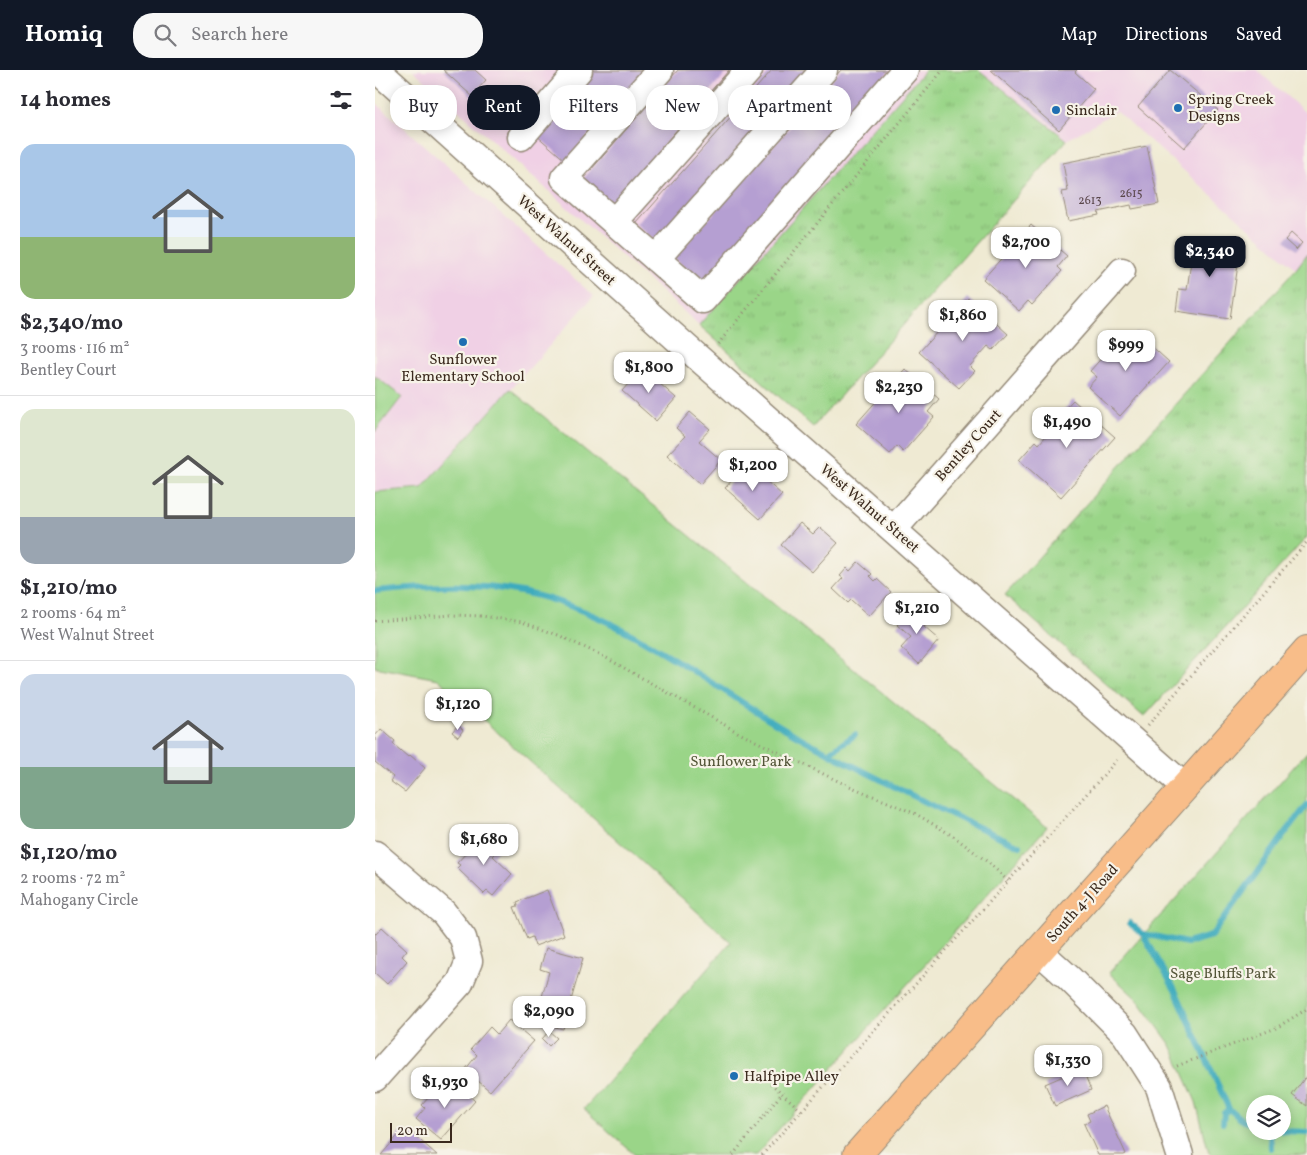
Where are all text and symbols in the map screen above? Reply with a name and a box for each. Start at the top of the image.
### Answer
search box [133,13,483,58]
text: Homiq [25,18,103,52]
icon: search [151,21,179,49]
text: Search here [191,22,288,48]
text: Map [1061,23,1097,48]
text: Directions [1125,23,1208,48]
text: Saved [1236,23,1282,48]
chip: Buy [390,85,457,130]
chip: Rent [467,85,540,130]
chip: Filters [550,85,636,130]
chip: New [646,85,718,130]
chip: Apartment [728,85,851,130]
text: 14 homes [20,86,111,115]
icon: filters [327,86,355,114]
place label: Spring Creek Designs [1188,90,1274,128]
place label: Sinclair [1066,101,1117,122]
marker: Spring Creek Designs [1172,102,1184,114]
marker: Sinclair [1050,104,1062,116]
icon: home [143,176,233,266]
house number: 2615 [1120,186,1143,202]
street label: West Walnut Street [512,191,620,291]
house number: 2613 [1078,193,1102,209]
pin: $2,700 [985,226,1067,269]
text: $2,700 [1002,232,1050,254]
pin: $2,340 [1169,236,1251,278]
text: $2,340 [1186,241,1234,263]
pin: $1,860 [922,300,1004,342]
text: $1,860 [939,305,987,327]
text: $2,340/mo [20,309,123,338]
pin: $999 [1096,330,1156,372]
text: $999 [1108,335,1144,357]
marker: Sunflower Elementary School [457,336,469,348]
text: 3 rooms · 116 m² [20,338,129,360]
place label: Sunflower Elementary School [401,350,525,388]
pin: $1,800 [608,352,690,394]
text: $1,800 [625,357,673,379]
text: Bentley Court [20,360,117,382]
pin: $2,230 [858,372,940,414]
text: $2,230 [875,377,923,399]
street label: Bentley Court [931,405,1007,487]
pin: $1,490 [1026,406,1108,449]
text: $1,490 [1043,412,1091,434]
icon: home [143,442,233,532]
pin: $1,200 [712,450,794,492]
text: $1,200 [729,455,777,477]
street label: West Walnut Street [815,460,924,558]
text: $1,210/mo [20,574,117,603]
pin: $1,210 [876,592,958,635]
text: $1,210 [895,598,939,620]
text: 2 rooms · 64 m² [20,603,127,625]
text: West Walnut Street [20,625,155,647]
pin: $1,120 [417,688,499,731]
text: $1,120 [436,694,480,716]
icon: home [143,707,233,797]
park label: Sunflower Park [690,752,792,773]
pin: $1,680 [443,824,525,866]
text: $1,680 [460,829,508,851]
text: $1,120/mo [20,839,117,868]
street label: South 4-J Road [1042,860,1124,948]
text: 2 rooms · 72 m² [20,868,125,890]
text: Mahogany Circle [20,890,138,912]
park label: Sage Bluffs Park [1170,964,1276,985]
pin: $2,090 [508,996,590,1038]
text: $2,090 [524,1001,574,1023]
pin: $1,330 [1027,1044,1109,1087]
text: $1,330 [1045,1050,1091,1072]
pin: $1,930 [404,1066,486,1109]
place label: Halfpipe Alley [744,1067,839,1088]
marker: Halfpipe Alley [728,1070,740,1082]
text: $1,930 [422,1072,468,1094]
map controls [1246,1095,1291,1140]
button: layers [1246,1095,1291,1140]
scale bar [390,1120,453,1143]
text: 20 m [397,1122,428,1141]

